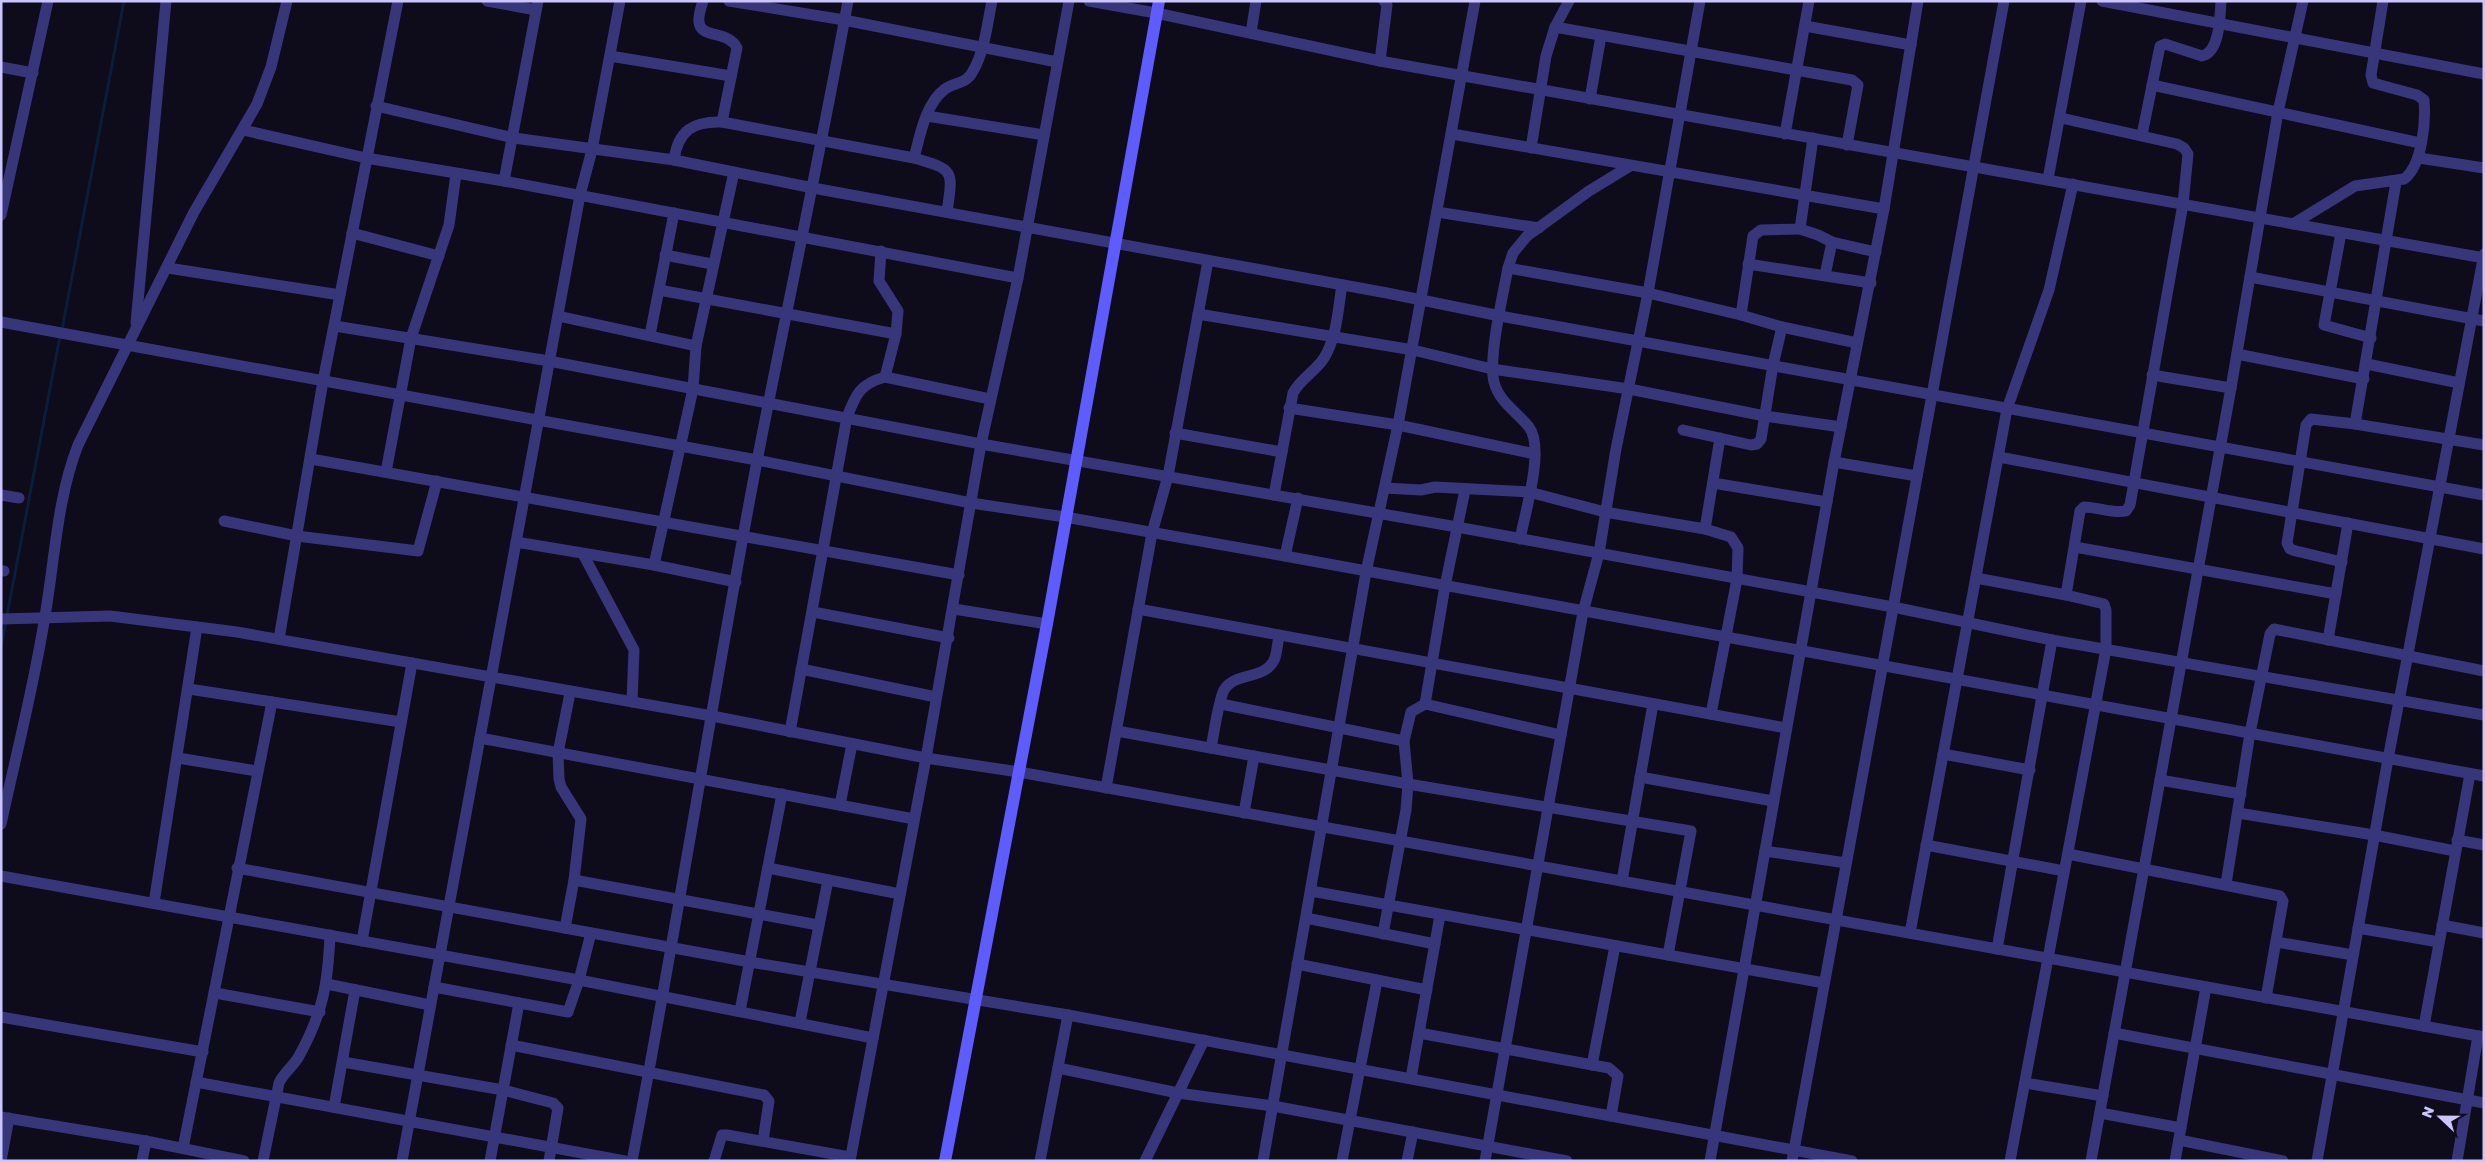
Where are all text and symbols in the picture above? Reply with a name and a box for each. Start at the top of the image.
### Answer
north arrow [2415,1092,2465,1142]
text: N [2418,1104,2437,1120]

